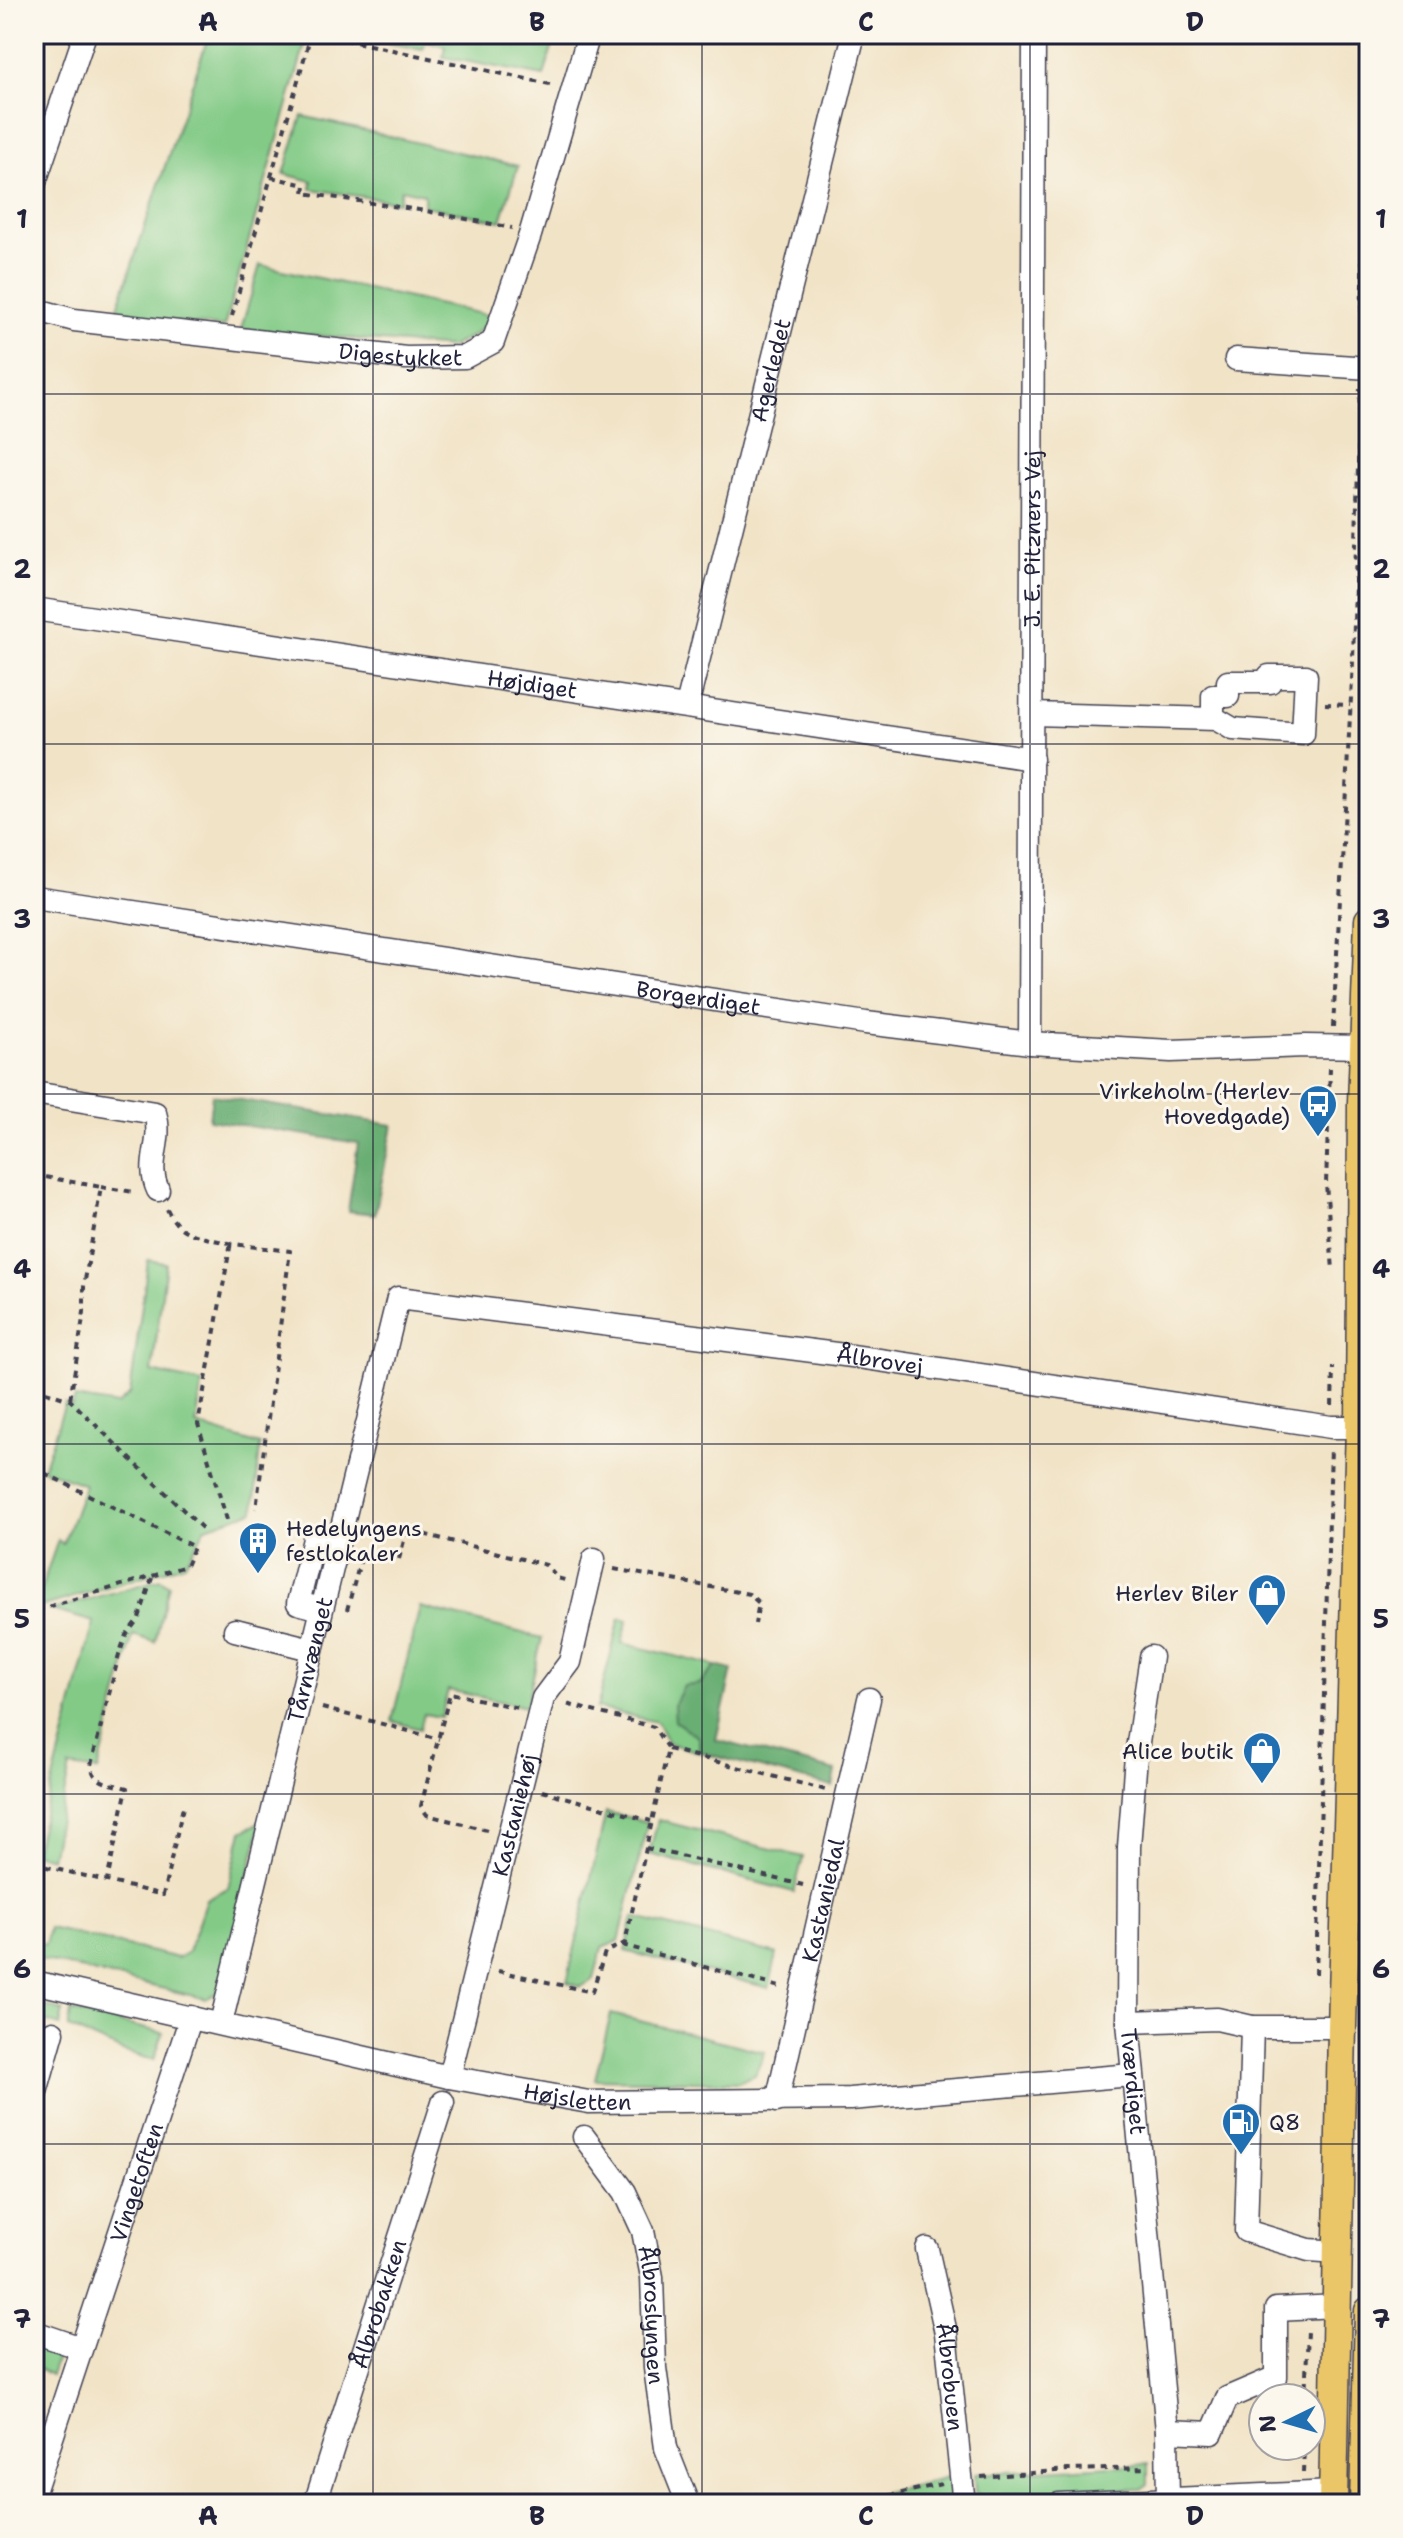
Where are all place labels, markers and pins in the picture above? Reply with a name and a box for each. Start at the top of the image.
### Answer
place label: Virkeholm (Herlev Hovedgade) [1099,1077,1290,1131]
bus stop icon: Virkeholm (Herlev Hovedgade) [1297,1083,1339,1138]
place label: Hedelyngens festlokaler [286,1514,422,1568]
building icon: Hedelyngens festlokaler [237,1520,279,1575]
shop icon: Herlev Biler [1246,1572,1288,1627]
place label: Herlev Biler [1115,1579,1239,1608]
shop icon: Alice butik [1241,1730,1283,1785]
place label: Alice butik [1122,1737,1234,1766]
fuel station icon: Q8 [1220,2101,1262,2156]
place label: Q8 [1269,2108,1300,2137]

